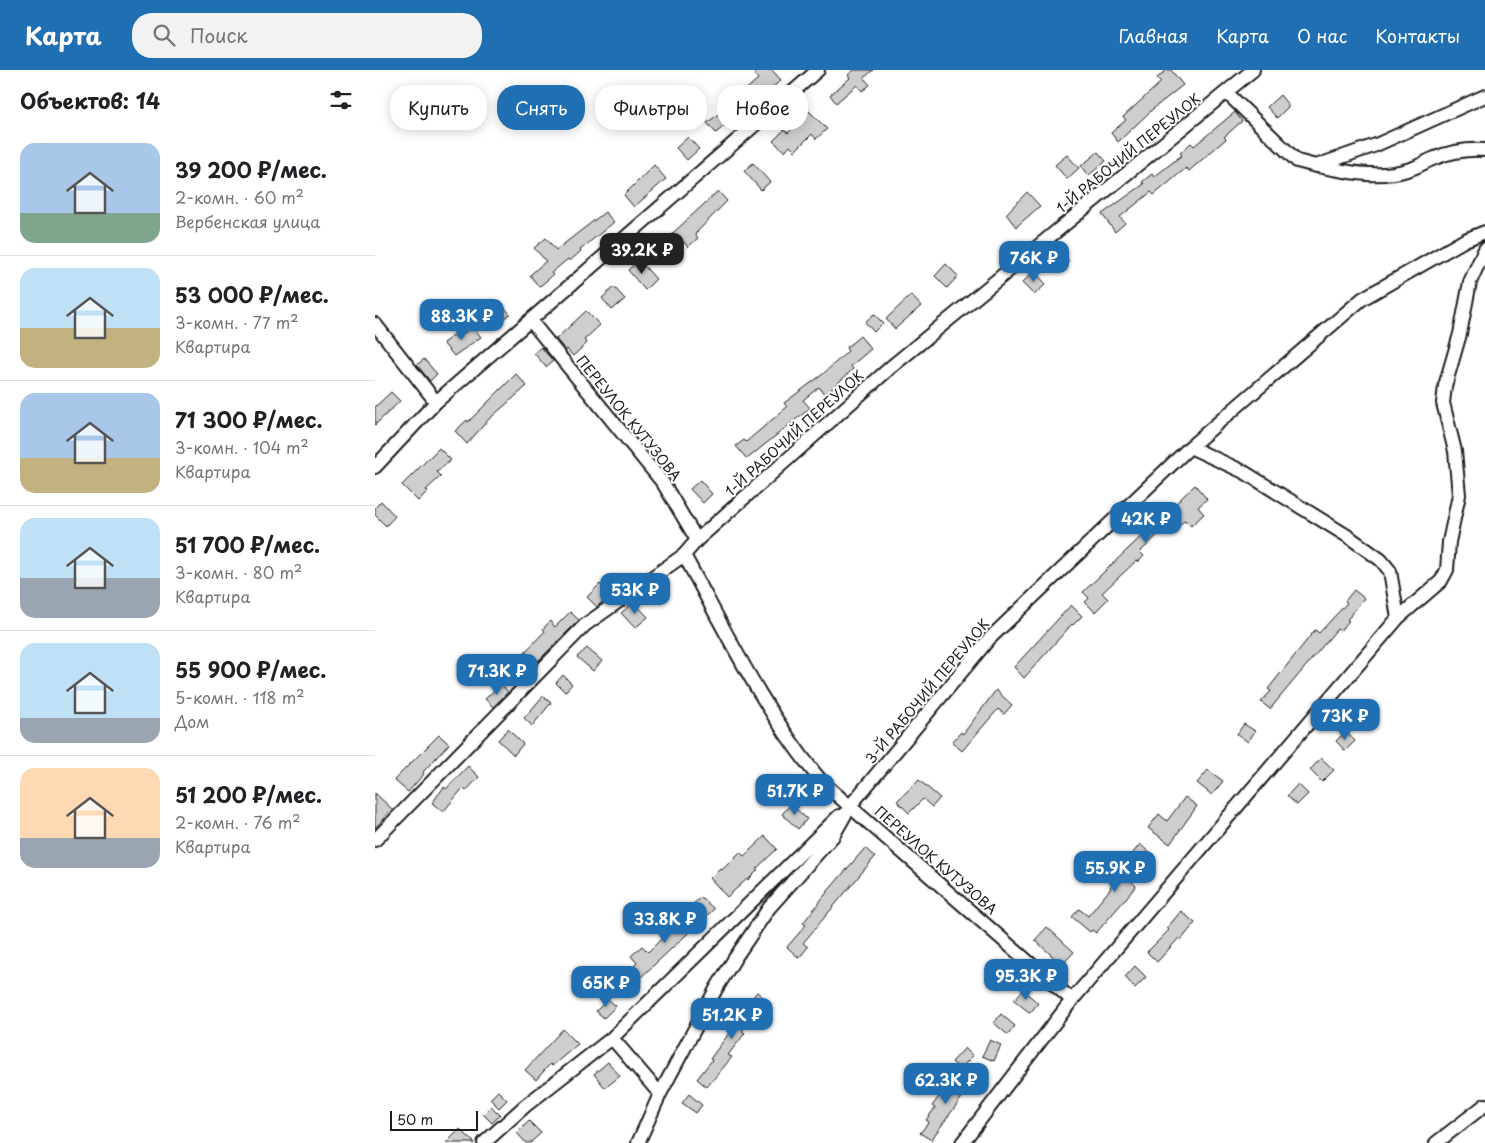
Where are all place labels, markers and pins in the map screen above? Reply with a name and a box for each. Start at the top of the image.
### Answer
pin: 39.2K ₽ [596,232,688,275]
pin: 76K ₽ [999,240,1069,283]
pin: 88.3K ₽ [416,298,508,341]
pin: 42K ₽ [1111,502,1181,544]
pin: 53K ₽ [600,572,670,615]
pin: 71.3K ₽ [451,654,543,696]
pin: 73K ₽ [1310,698,1380,741]
pin: 51.7K ₽ [749,774,841,816]
pin: 55.9K ₽ [1069,850,1161,893]
pin: 33.8K ₽ [619,902,711,944]
pin: 95.3K ₽ [980,958,1072,1001]
pin: 65K ₽ [571,966,641,1008]
pin: 51.2K ₽ [686,998,778,1040]
pin: 62.3K ₽ [900,1062,992,1105]

